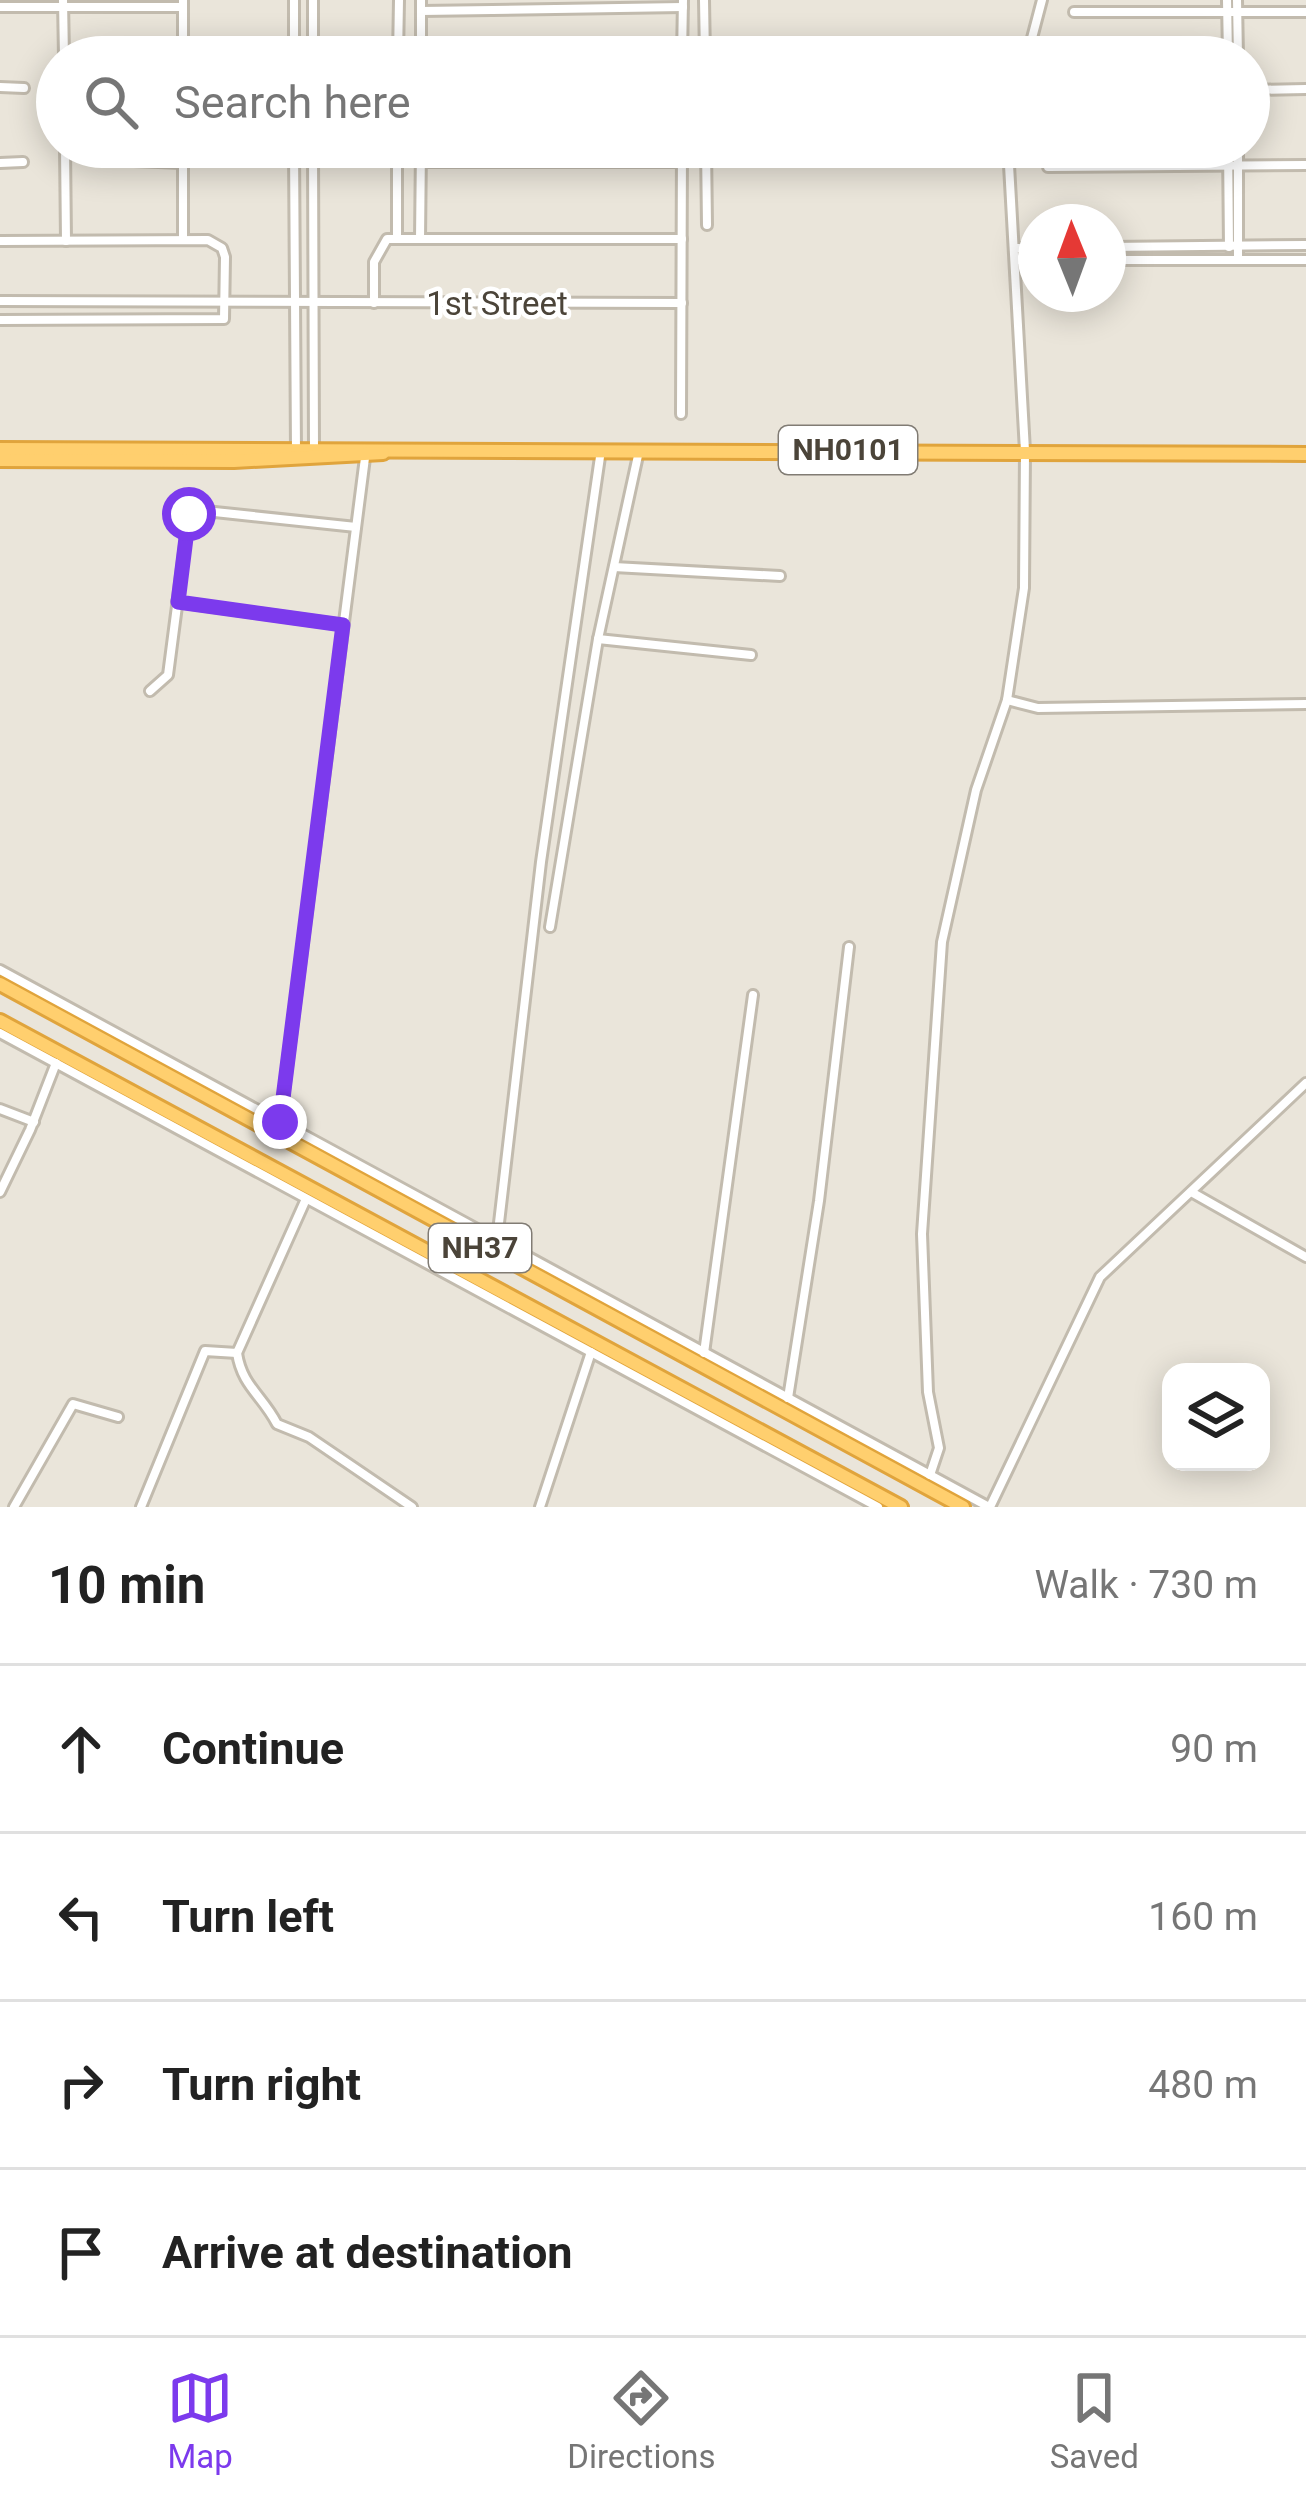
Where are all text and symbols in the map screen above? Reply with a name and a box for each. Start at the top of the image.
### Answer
search box [36,36,1270,168]
icon: search [78,69,144,135]
text: Search here [174,76,411,129]
north arrow [1018,204,1126,312]
street label: 1st Street [426,284,568,323]
road number: NH0101 [779,426,917,474]
route start [162,487,216,541]
route end [253,1095,307,1149]
road number: NH37 [429,1224,531,1272]
map controls [1162,1363,1270,1471]
button: layers [1162,1363,1270,1471]
text: 10 min [48,1556,205,1615]
text: Walk · 730 m [1034,1562,1258,1608]
icon: ahead [48,1716,114,1782]
text: Continue [162,1722,344,1775]
text: 90 m [1170,1726,1258,1772]
icon: left [48,1884,114,1950]
text: Turn left [162,1890,334,1943]
text: 160 m [1148,1894,1258,1940]
icon: right [48,2052,114,2118]
text: Turn right [162,2058,361,2111]
text: 480 m [1148,2062,1258,2108]
icon: arrive [48,2220,114,2286]
text: Arrive at destination [162,2226,573,2279]
tab: Map [167,2365,233,2476]
tab: Directions [567,2365,716,2476]
tab: Saved [1050,2365,1139,2476]

